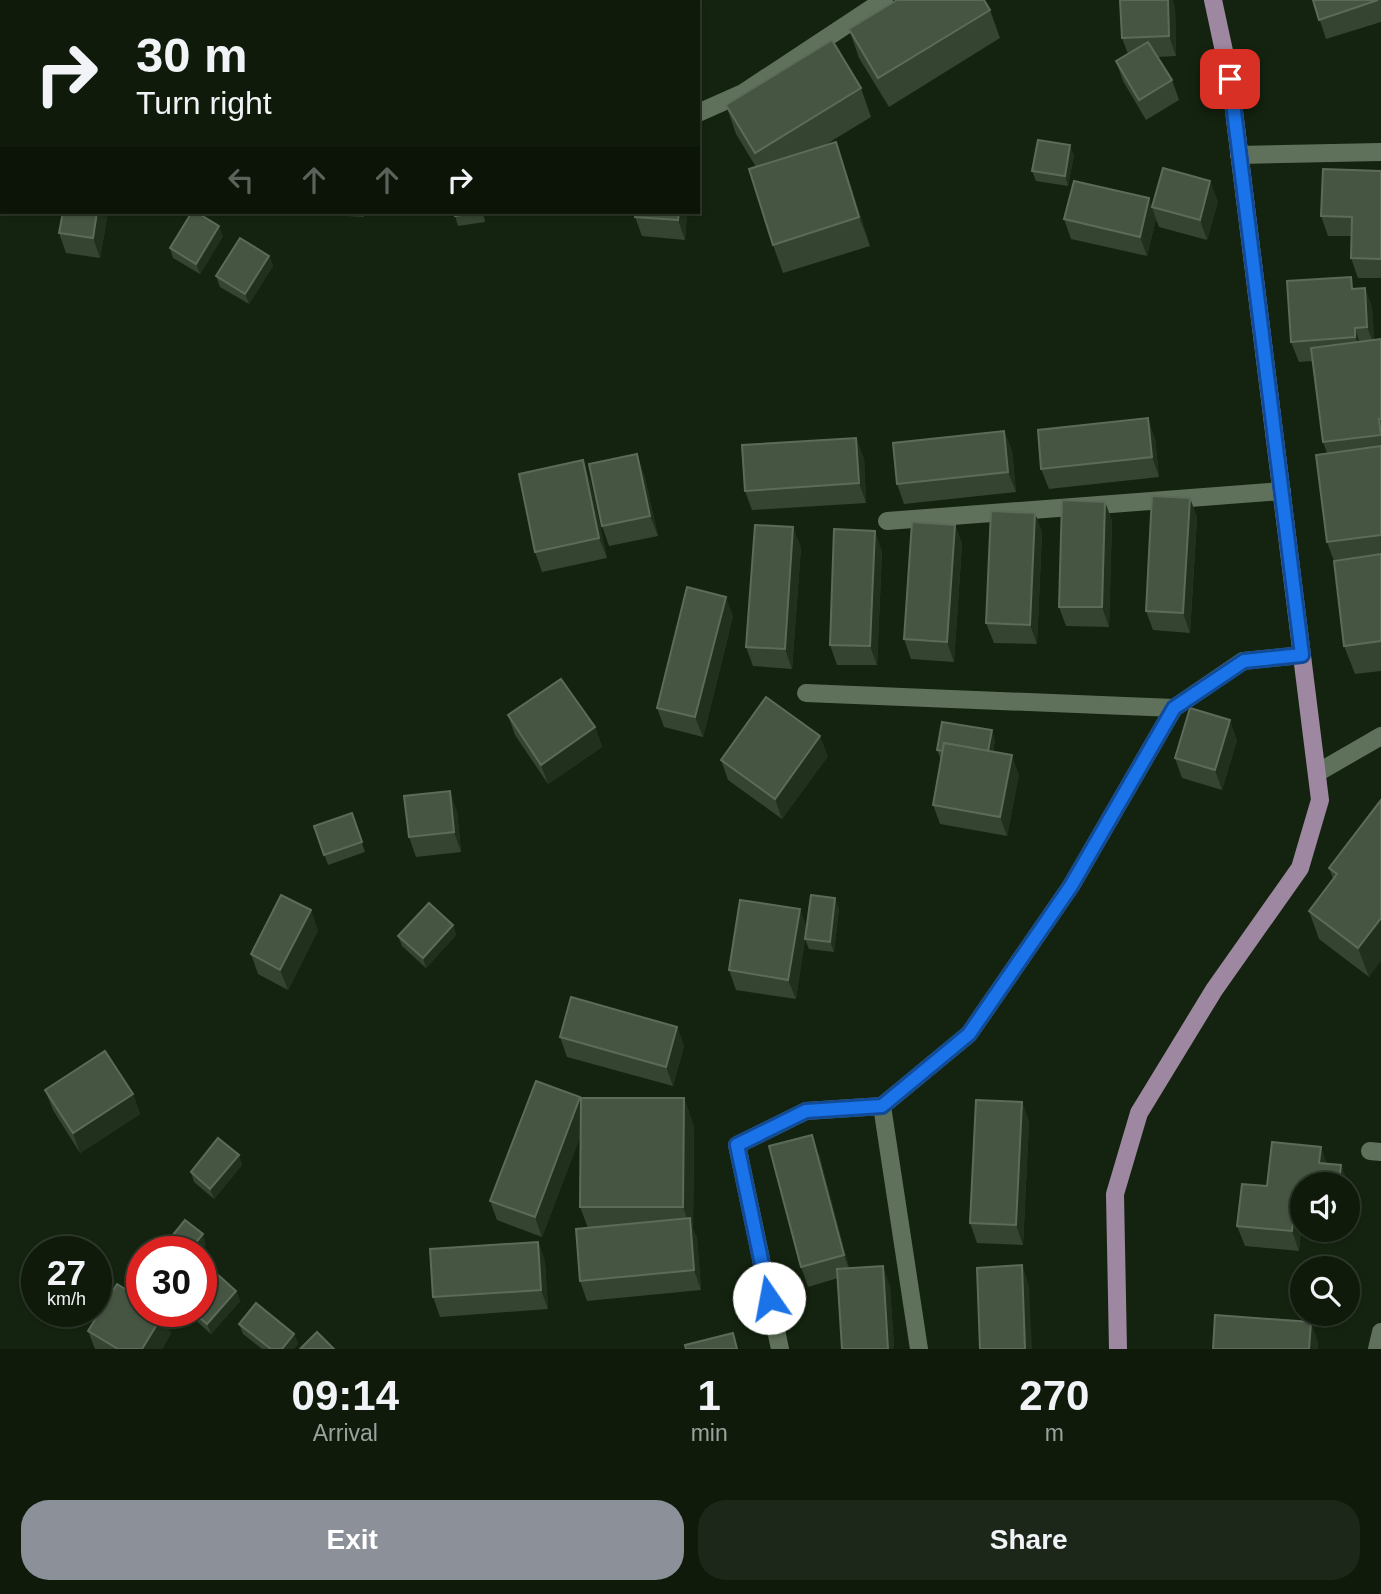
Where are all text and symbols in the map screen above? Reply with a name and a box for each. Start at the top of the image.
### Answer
icon: right [21,28,112,119]
text: 30 m [136,28,248,82]
pin [1200,49,1260,109]
icon: arrive [1211,60,1249,98]
text: Turn right [136,85,272,121]
icon: left [222,161,260,199]
icon: ahead [295,161,333,199]
icon: ahead [368,161,406,199]
icon: right [441,161,479,199]
map controls [1290,1172,1360,1326]
button: sound [1290,1172,1360,1242]
speed limit sign: 30 [126,1236,217,1327]
text: 27 [47,1253,86,1292]
button: search [1290,1256,1360,1326]
position arrow [732,1261,806,1335]
text: km/h [47,1289,86,1309]
text: 09:14 [292,1372,399,1419]
text: 1 [697,1372,721,1419]
text: 270 [1019,1372,1089,1419]
text: Arrival [313,1420,378,1446]
text: min [691,1420,728,1446]
text: m [1045,1420,1064,1446]
button: Exit [21,1500,684,1580]
button: Share [698,1500,1360,1580]

